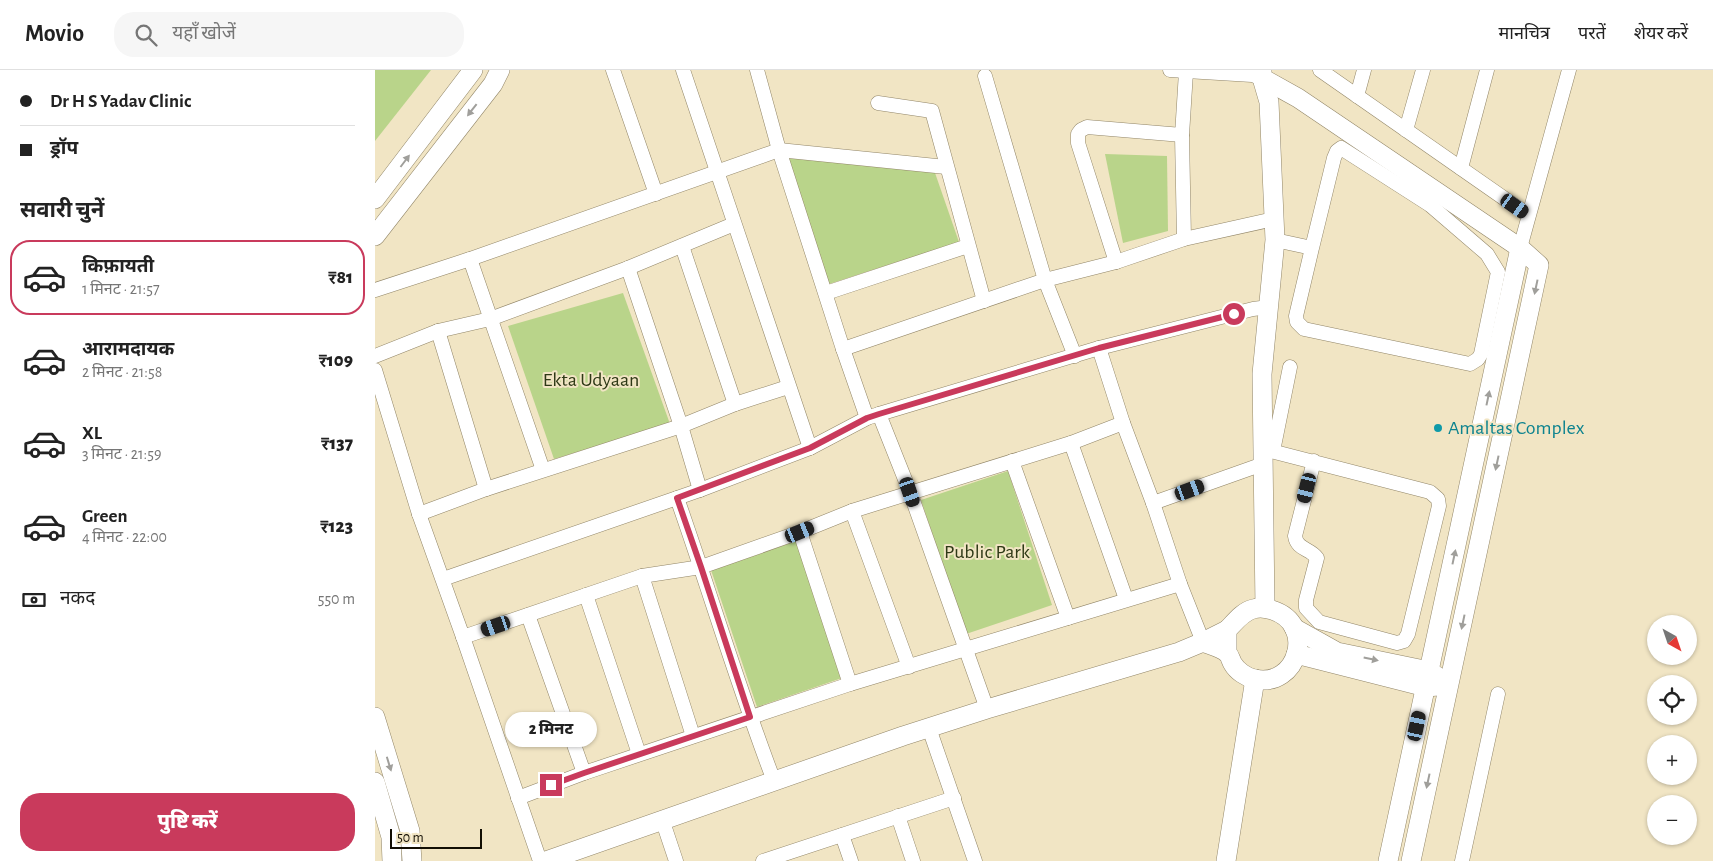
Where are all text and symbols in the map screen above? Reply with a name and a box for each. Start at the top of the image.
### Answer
search box [114,12,464,57]
icon: search [132,21,160,49]
text: Movio [25,22,84,46]
text: यहाँ खोजें [172,24,236,43]
text: मानचित्र [1498,25,1550,43]
text: परतें [1578,25,1606,43]
text: शेयर करें [1634,25,1688,43]
text: Dr H S Yadav Clinic [50,92,191,111]
one-way arrow [467,103,478,116]
text: ड्रॉप [50,139,78,158]
one-way arrow [399,154,410,167]
car [1498,191,1531,221]
text: सवारी चुनें [20,199,104,221]
icon: car [22,255,67,300]
text: किफ़ायती [82,257,154,276]
text: ₹81 [328,268,353,287]
one-way arrow [1531,280,1539,296]
text: 1 मिनट · 21:57 [82,281,160,297]
route start [1223,303,1245,325]
icon: car [22,338,67,383]
text: आरामदायक [82,340,174,359]
text: ₹109 [319,351,353,370]
text: 2 मिनट · 21:58 [82,364,162,380]
park label: Ekta Udyaan [543,370,639,390]
one-way arrow [1484,390,1492,405]
place label: Amaltas Complex [1448,418,1585,438]
icon: car [22,421,67,466]
marker: Amaltas Complex [1432,422,1444,434]
text: XL [82,424,102,443]
text: ₹137 [321,434,353,453]
text: 3 मिनट · 21:59 [82,446,162,462]
one-way arrow [1493,456,1501,471]
car [1296,472,1317,504]
car [898,475,921,509]
car [1173,478,1206,502]
icon: car [22,504,67,549]
text: Green [82,507,128,526]
text: ₹123 [320,517,353,536]
car [783,519,816,545]
text: 4 मिनट · 22:00 [82,529,167,545]
park label: Public Park [944,542,1030,562]
one-way arrow [1450,549,1458,564]
icon: cash [20,586,48,614]
text: नकद [60,589,95,608]
text: 550 m [318,591,355,607]
car [479,614,512,638]
one-way arrow [1459,614,1467,630]
north arrow [1647,615,1697,665]
map controls [1647,615,1697,845]
one-way arrow [1364,655,1379,663]
button: locate [1647,675,1697,725]
car [1406,710,1427,742]
callout: 2 मिनट [505,712,597,748]
text: 2 मिनट [529,721,573,737]
button: + [1647,735,1697,785]
one-way arrow [386,756,394,771]
one-way arrow [1424,773,1432,788]
route end [540,774,562,796]
button: पुष्टि करें [20,793,355,851]
button: − [1647,795,1697,845]
scale bar [390,826,483,849]
text: 50 m [397,831,424,845]

